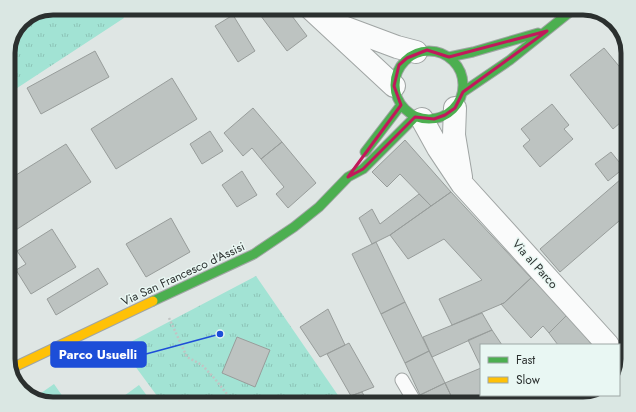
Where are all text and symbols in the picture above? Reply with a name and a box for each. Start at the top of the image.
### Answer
street label: Via al Parco [508,235,562,293]
street label: Via San Francesco d'Assisi [118,237,248,311]
callout: Parco Usuelli [51,342,146,367]
legend [480,344,620,396]
text: Parco Usuelli [59,345,137,364]
text: Fast [516,351,535,369]
text: Slow [516,371,541,389]

